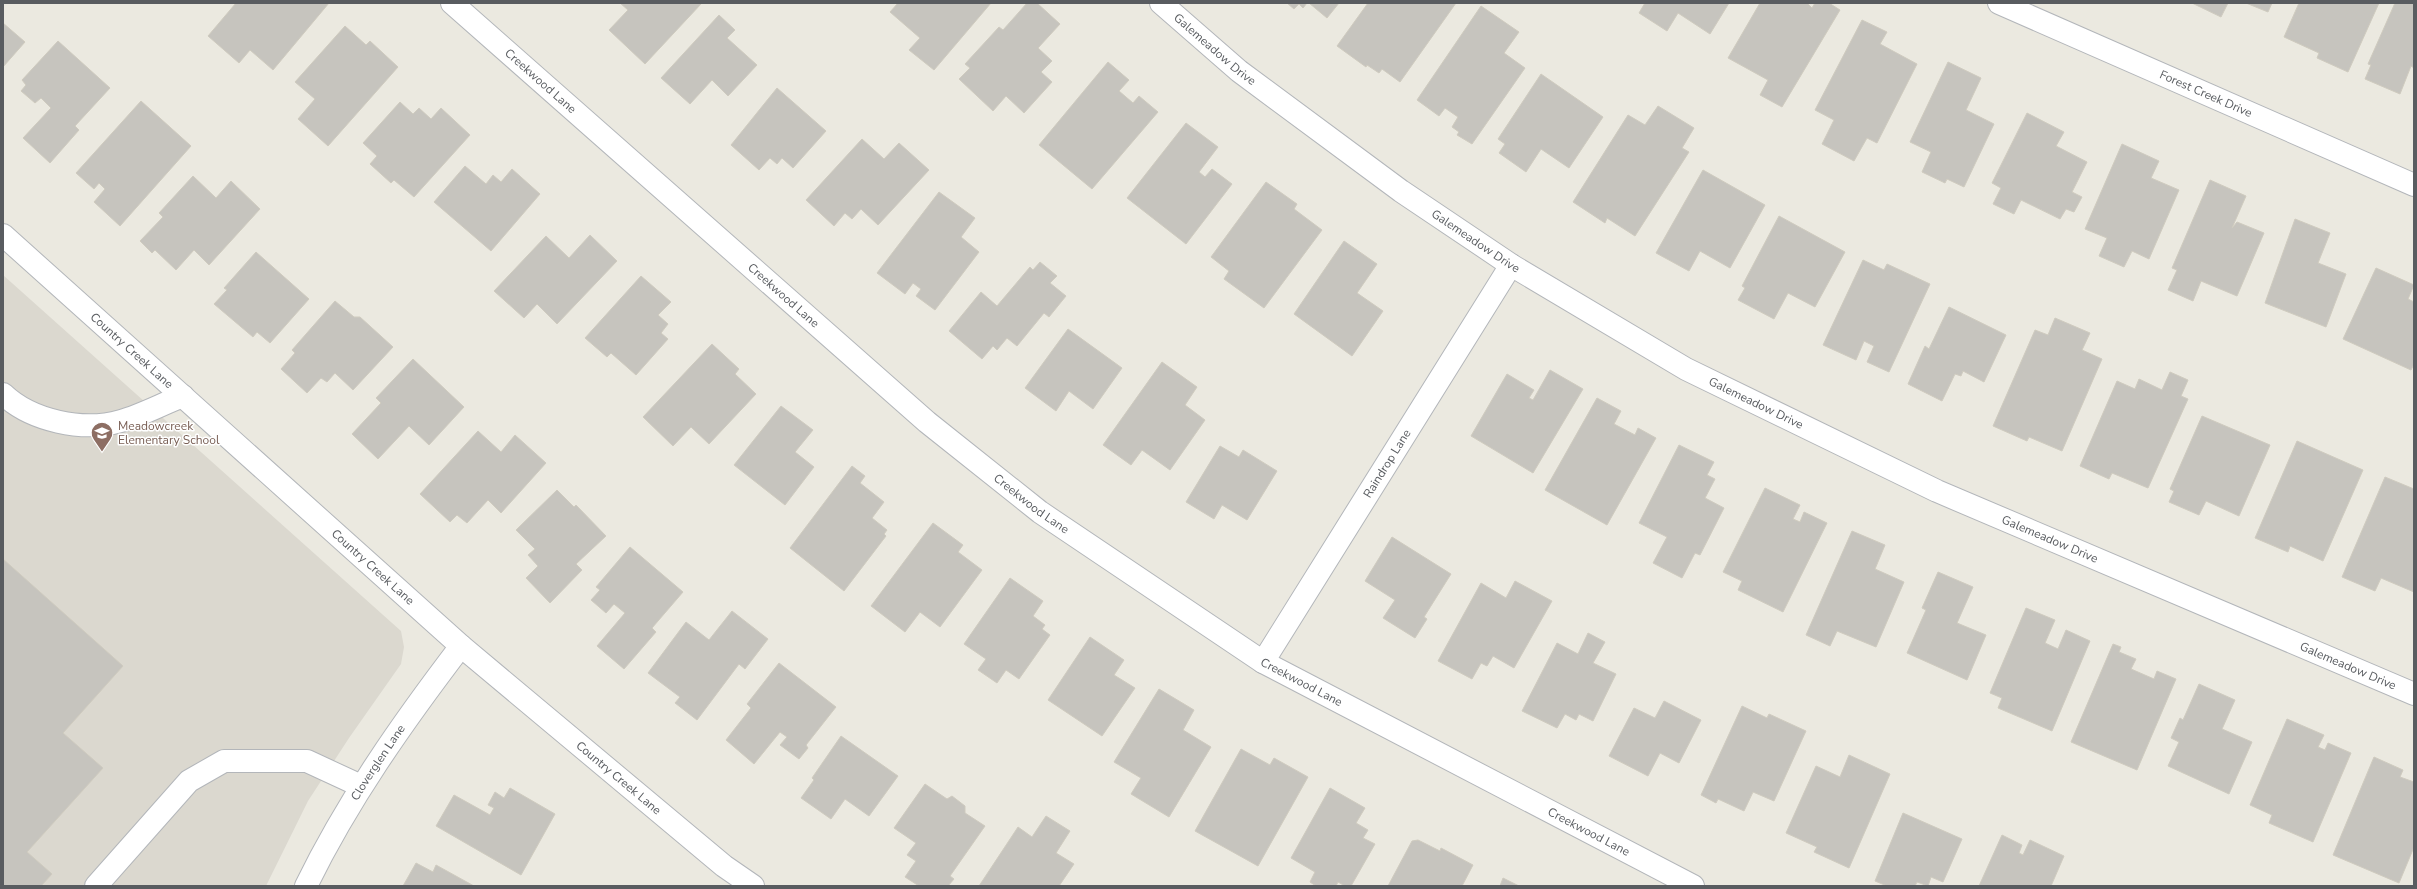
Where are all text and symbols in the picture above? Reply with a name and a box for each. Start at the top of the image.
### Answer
street label: Galemeadow Drive [1170,10,1259,89]
street label: Creekwood Lane [501,45,580,117]
street label: Forest Creek Drive [2157,66,2255,121]
street label: Galemeadow Drive [1428,206,1523,276]
street label: Creekwood Lane [744,259,823,331]
street label: Country Creek Lane [87,309,177,392]
street label: Galemeadow Drive [1706,373,1806,433]
place label: Meadowcreek Elementary School [118,418,220,448]
school or university icon: Meadowcreek Elementary School [89,420,115,453]
street label: Raindrop Lane [1359,426,1414,501]
street label: Creekwood Lane [990,470,1072,537]
street label: Galemeadow Drive [1999,511,2101,567]
street label: Country Creek Lane [328,525,418,608]
street label: Galemeadow Drive [2297,638,2399,694]
street label: Creekwood Lane [1258,654,1345,710]
street label: Cloverglen Lane [347,721,409,804]
street label: Country Creek Lane [573,738,665,818]
street label: Creekwood Lane [1545,804,1633,860]

